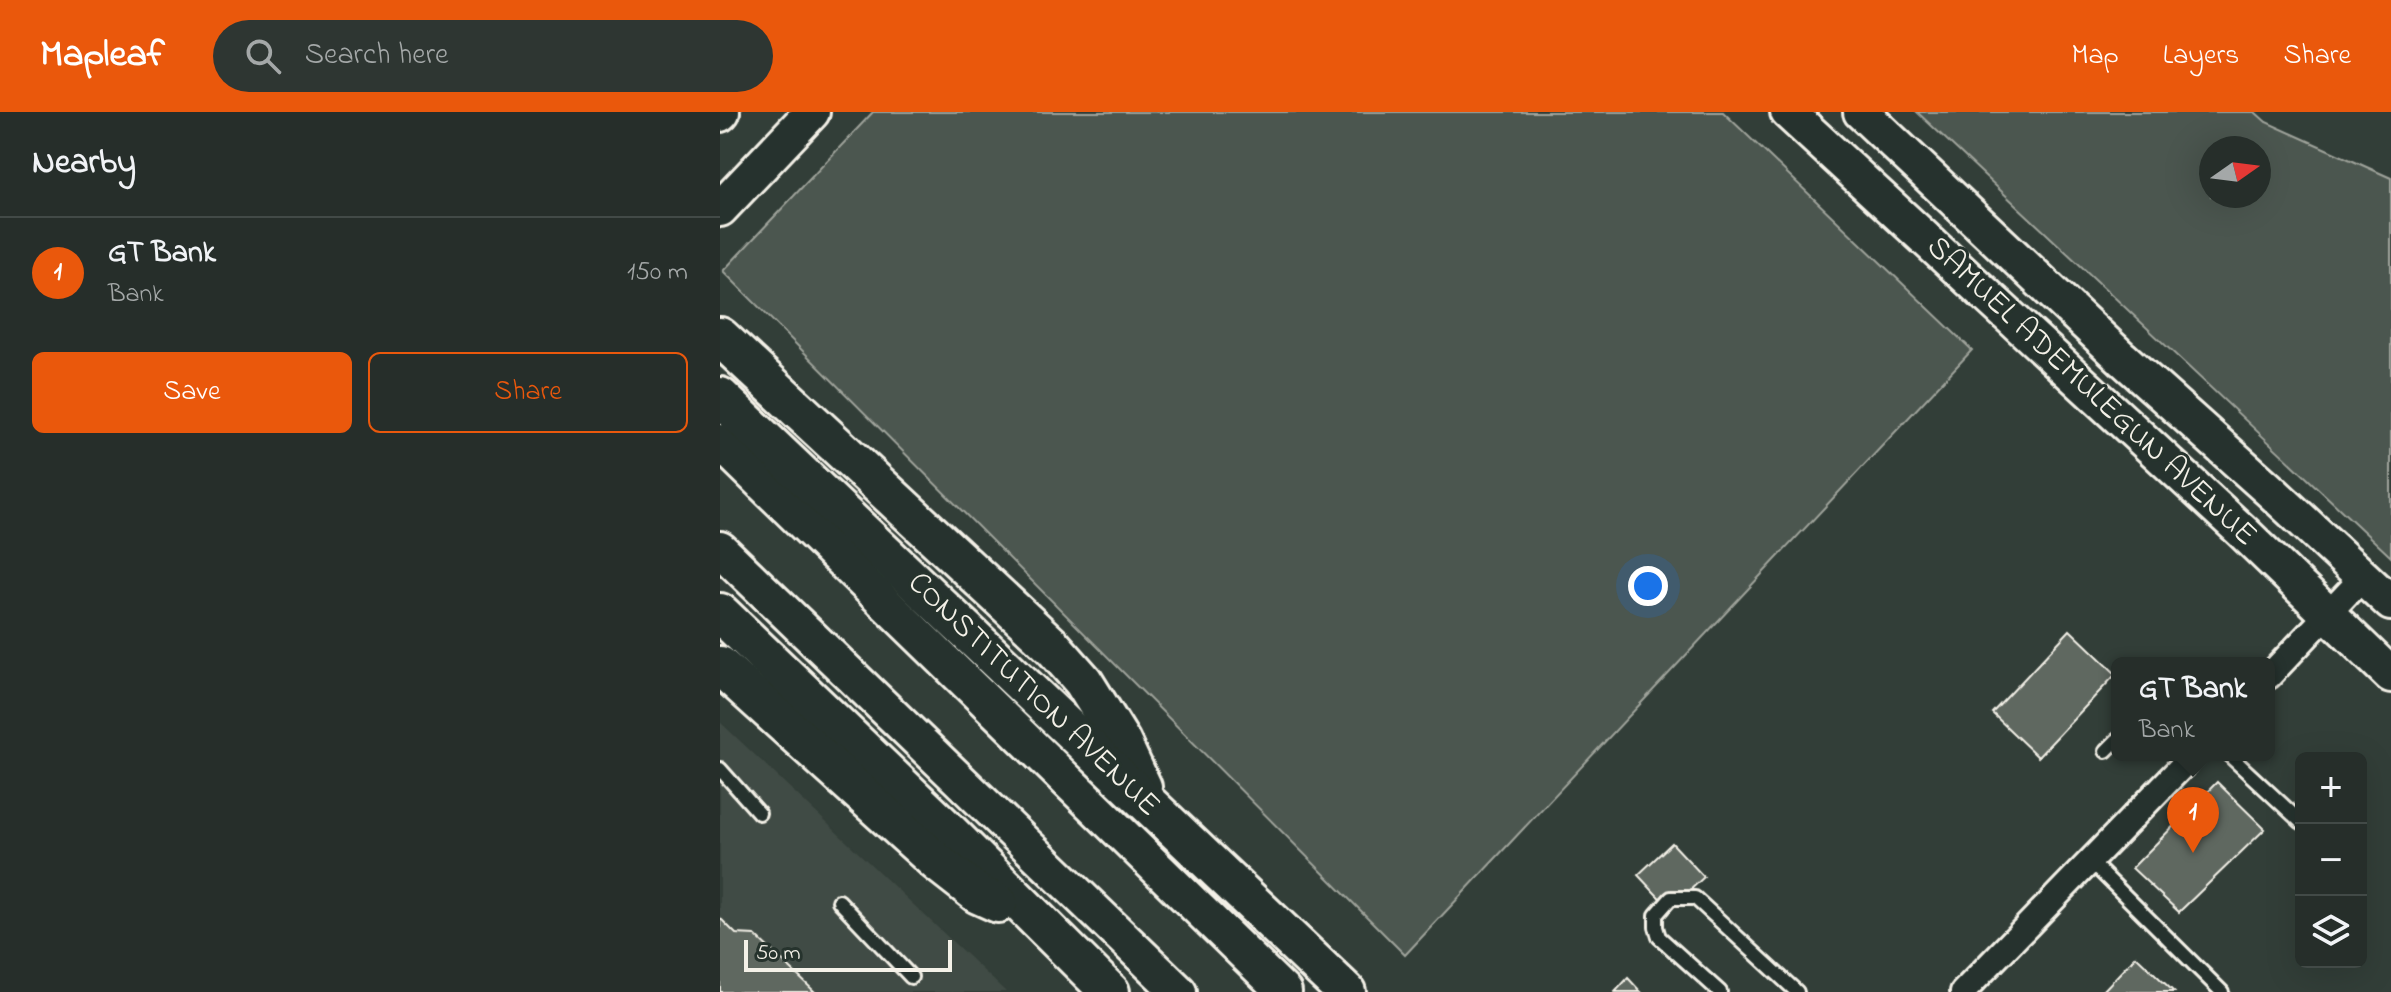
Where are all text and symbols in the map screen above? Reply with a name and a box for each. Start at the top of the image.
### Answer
search box [213,20,773,92]
text: Mapleaf [40,28,165,84]
icon: search [241,34,285,78]
text: Search here [305,34,448,78]
text: Map [2071,36,2119,77]
text: Layers [2163,36,2239,77]
text: Share [2283,36,2351,77]
north arrow [2199,136,2271,208]
text: Nearby [32,139,136,189]
street label: SAMUEL ADEMULEGUN AVENUE [1915,226,2267,558]
text: GT Bank [108,232,216,276]
text: 1 [54,254,62,292]
text: 150 m [627,254,688,292]
text: Bank [108,276,164,314]
button: Save [32,352,352,433]
button: Share [368,352,688,433]
street label: CONSTITUTION AVENUE [896,561,1170,829]
your location [1628,566,1668,606]
popup [2111,657,2275,761]
text: GT Bank [2139,668,2247,712]
text: Bank [2139,712,2195,750]
map controls [2295,752,2367,968]
button: + [2295,752,2367,824]
pin: 1 [2167,787,2219,853]
button: − [2295,824,2367,896]
button: layers [2295,896,2367,968]
scale bar [744,936,952,972]
text: 50 m [756,938,801,970]

